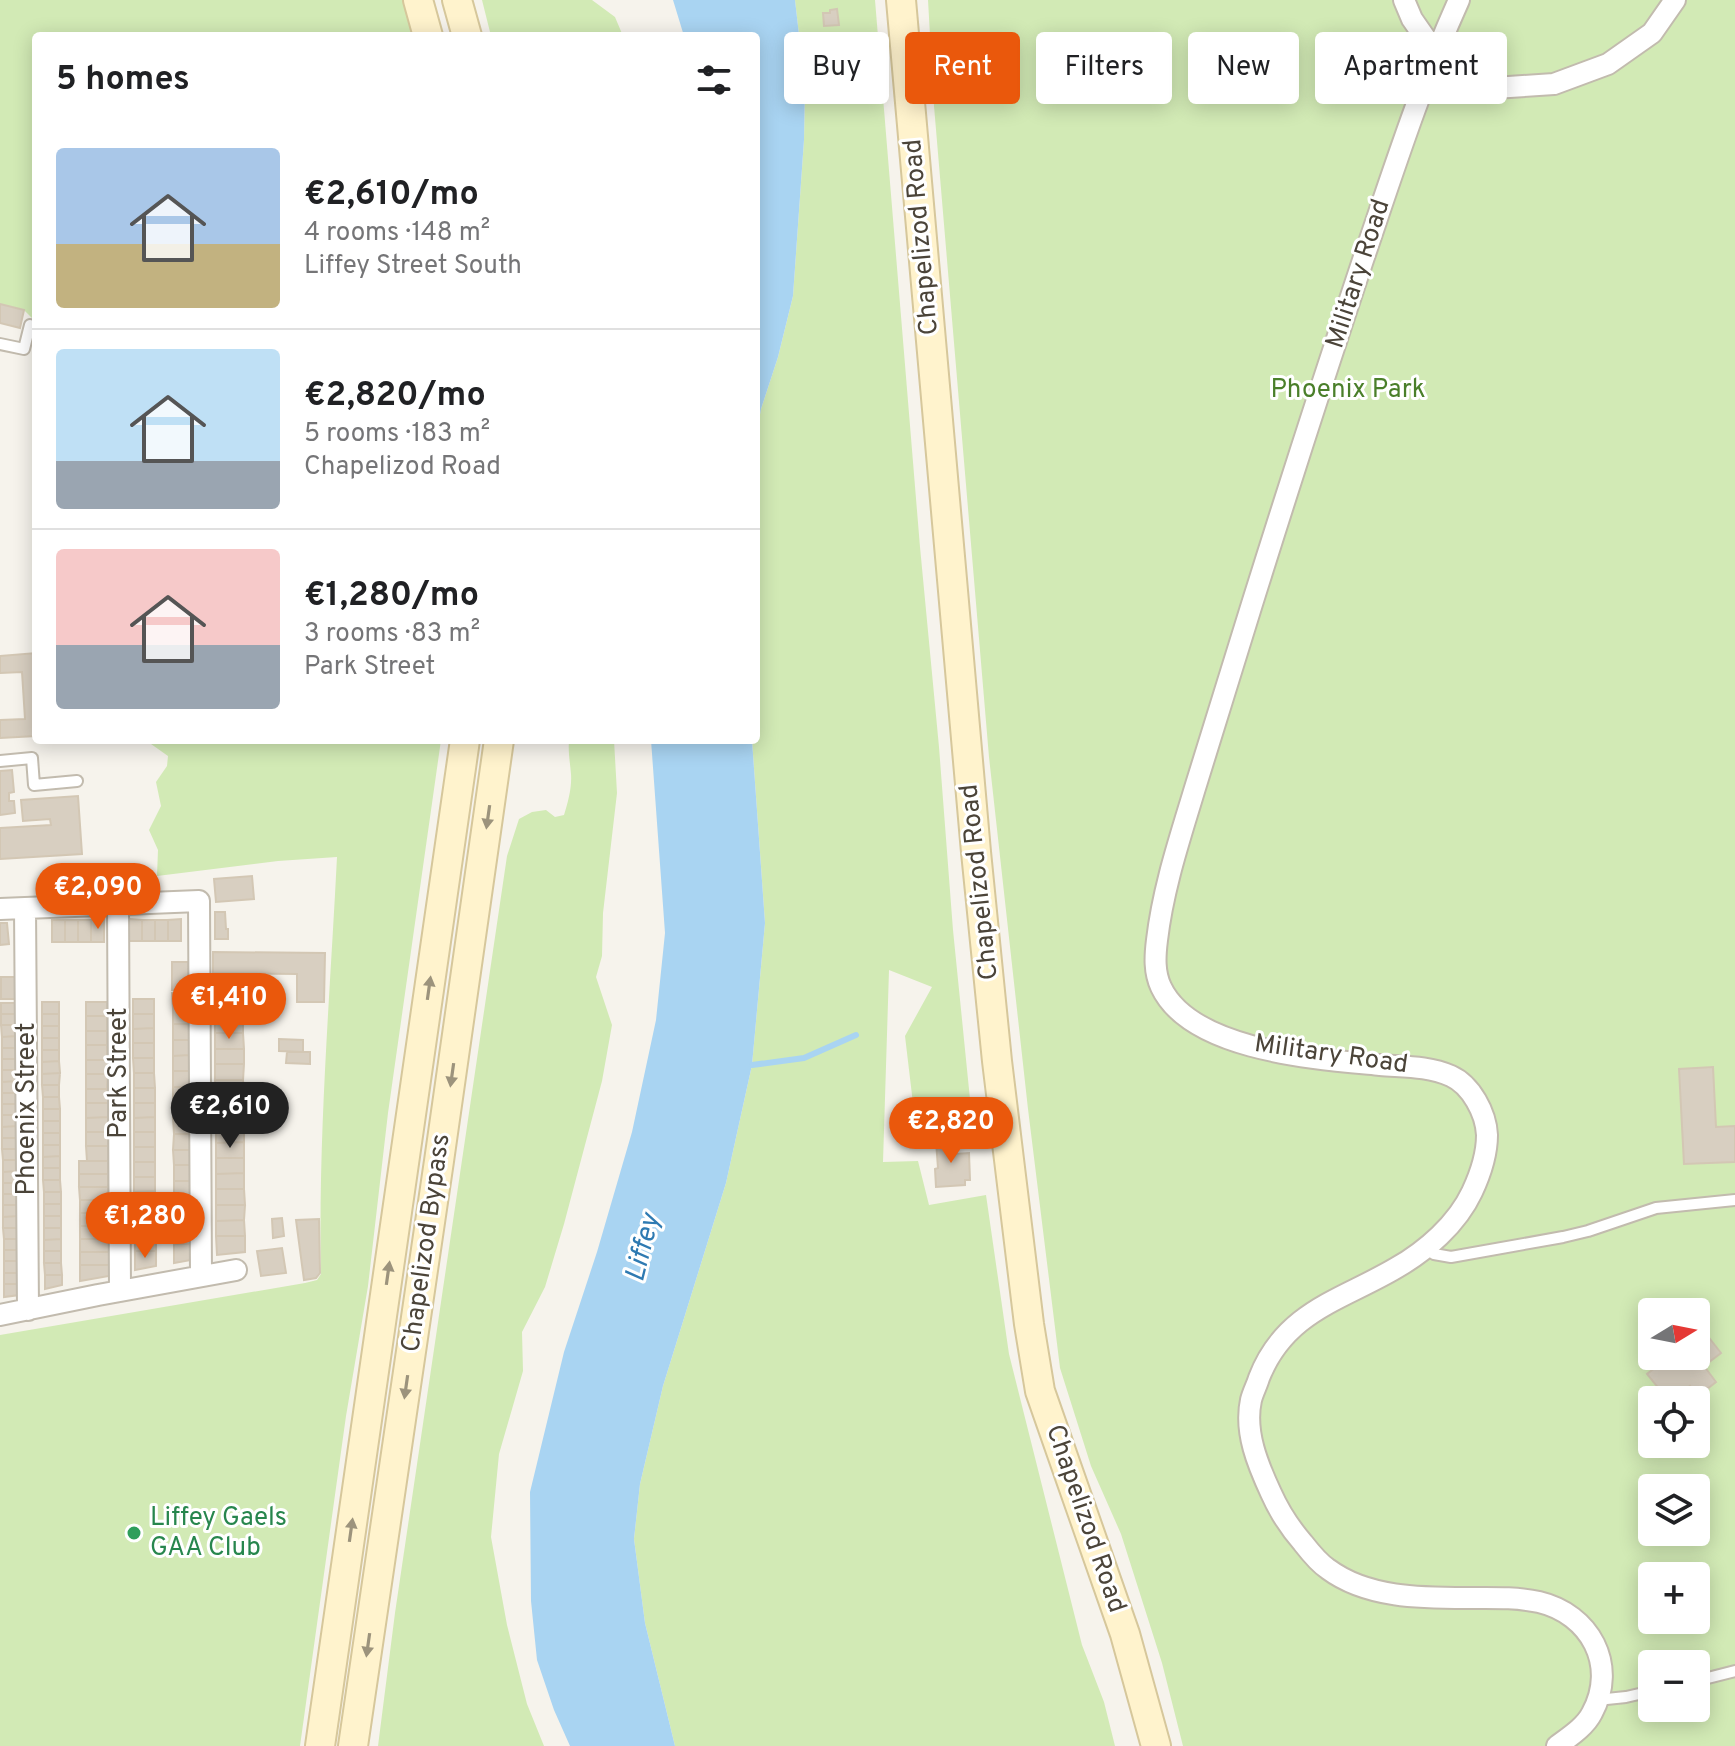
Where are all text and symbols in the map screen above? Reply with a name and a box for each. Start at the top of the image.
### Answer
chip: Buy [784,32,889,104]
chip: Rent [905,32,1020,104]
chip: Filters [1036,32,1172,104]
chip: New [1188,32,1299,104]
chip: Apartment [1315,32,1507,104]
icon: filters [692,58,736,102]
text: 5 homes [56,59,190,102]
street label: Chapelizod Road [897,138,947,336]
text: €2,610/mo [304,174,479,217]
icon: home [120,180,216,276]
street label: Military Road [1319,195,1399,353]
text: 4 rooms · 148 m² [304,217,490,250]
text: Liffey Street South [304,250,522,283]
park label: Phoenix Park [1270,374,1426,407]
text: €2,820/mo [304,375,486,418]
icon: home [120,381,216,477]
text: 5 rooms · 183 m² [304,418,490,451]
text: Chapelizod Road [304,451,501,484]
text: €1,280/mo [304,575,479,618]
icon: home [120,581,216,677]
text: 3 rooms · 83 m² [304,618,480,651]
text: Park Street [304,651,435,684]
street label: Chapelizod Road [953,782,1007,982]
one-way arrow [481,805,494,830]
pin: €2,090 [33,863,163,931]
text: €2,090 [53,872,143,905]
pin: €1,410 [164,973,294,1041]
one-way arrow [423,975,436,1000]
text: €1,410 [190,982,268,1015]
street label: Park Street [103,1007,136,1139]
street label: Phoenix Street [11,1023,44,1195]
street label: Military Road [1252,1028,1410,1082]
one-way arrow [445,1063,458,1088]
pin: €2,610 [165,1082,295,1150]
text: €2,610 [189,1091,271,1124]
pin: €2,820 [886,1097,1016,1165]
text: €2,820 [907,1106,995,1139]
street label: Chapelizod Bypass [395,1132,459,1354]
pin: €1,280 [80,1192,210,1260]
text: €1,280 [104,1201,186,1234]
water label: Liffey [618,1209,670,1286]
one-way arrow [382,1260,395,1285]
north arrow [1638,1298,1710,1370]
map controls [1638,1298,1710,1722]
one-way arrow [399,1375,411,1400]
button: locate [1638,1386,1710,1458]
street label: Chapelizod Road [1037,1421,1133,1617]
button: layers [1638,1474,1710,1546]
place label: Liffey Gaels GAA Club [150,1502,287,1565]
one-way arrow [345,1517,358,1542]
marker: Liffey Gaels GAA Club [125,1524,143,1542]
button: + [1638,1562,1710,1634]
one-way arrow [361,1632,374,1657]
button: − [1638,1650,1710,1722]

